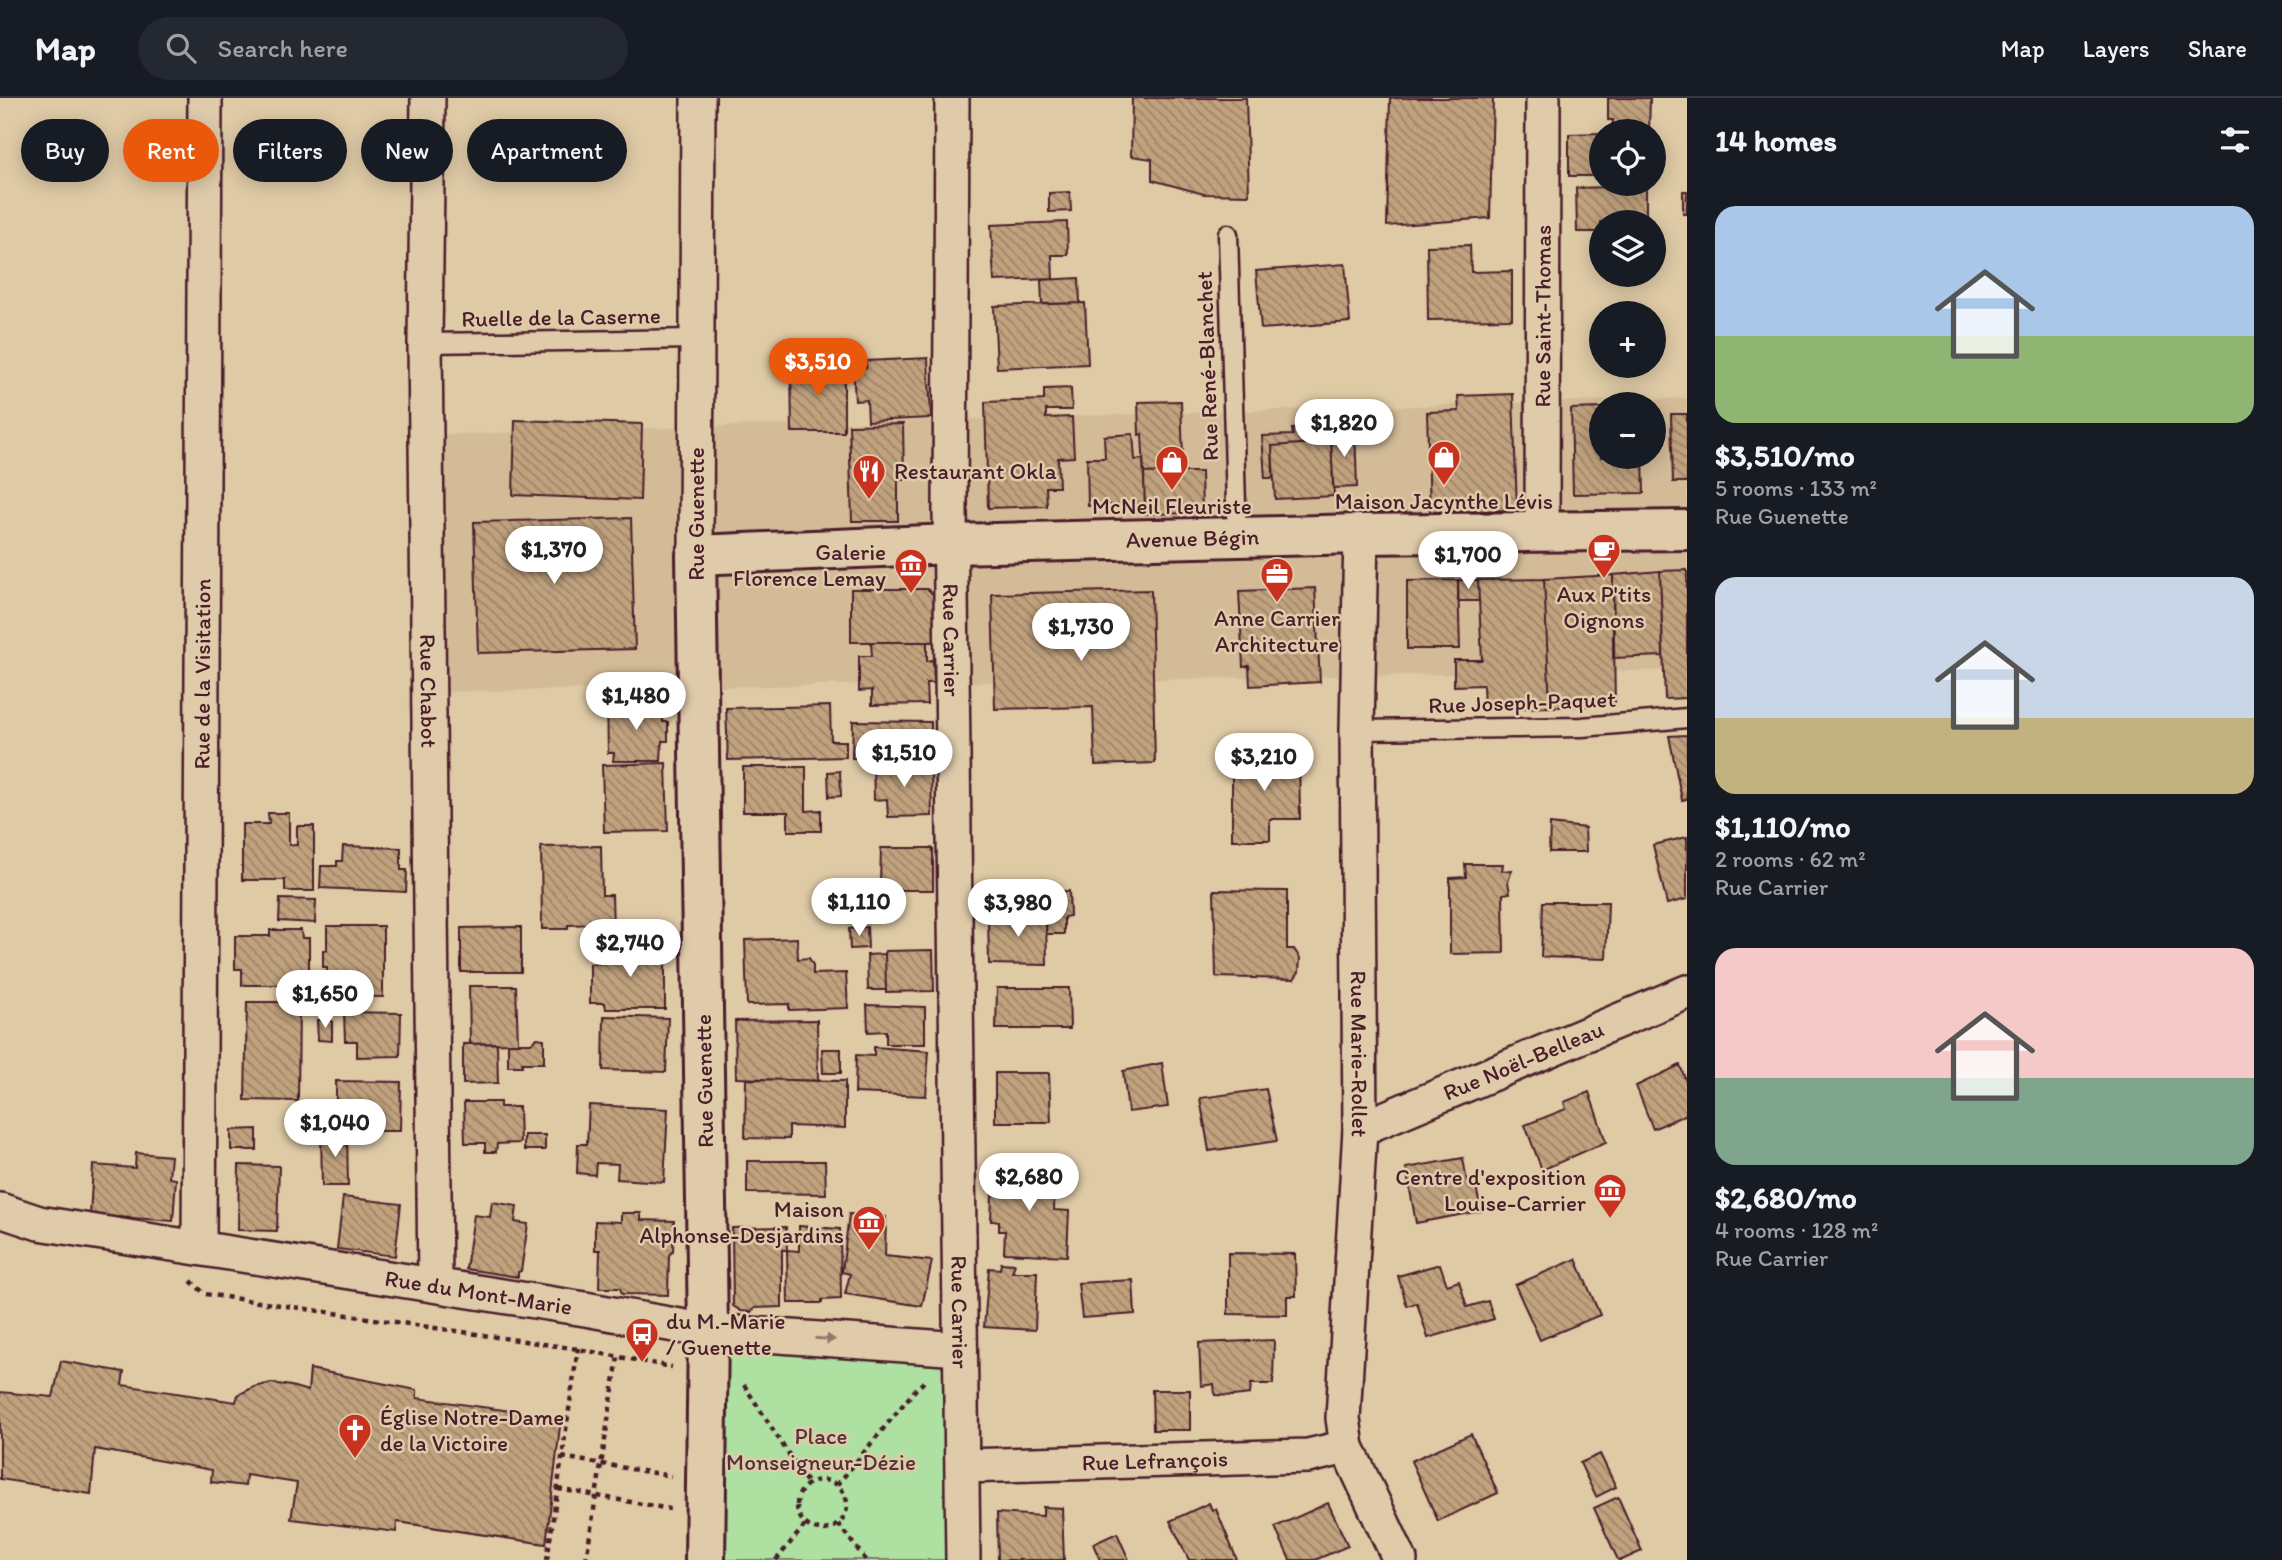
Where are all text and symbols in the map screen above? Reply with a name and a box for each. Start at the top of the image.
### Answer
search box [138,17,628,80]
text: Map [35,29,96,68]
icon: search [162,29,200,67]
text: Search here [218,32,348,64]
text: Map [2001,34,2045,63]
text: Layers [2083,34,2150,63]
text: Share [2188,34,2247,63]
chip: Buy [21,119,109,182]
chip: Rent [123,119,219,182]
chip: Filters [233,119,347,182]
chip: New [361,119,453,182]
chip: Apartment [467,119,627,182]
map controls [1589,119,1666,469]
button: locate [1589,119,1666,196]
icon: filters [2216,121,2254,159]
text: 14 homes [1715,122,1837,159]
button: layers [1589,210,1666,287]
street label: Rue Saint-Thomas [1528,225,1557,407]
icon: home [1922,251,2048,377]
street label: Rue René-Blanchet [1190,270,1224,461]
street label: Ruelle de la Caserne [461,301,661,333]
button: + [1589,301,1666,378]
pin: $3,510 [761,338,875,398]
text: $3,510 [785,347,851,375]
button: − [1589,392,1666,469]
pin: $1,820 [1287,400,1401,459]
text: $1,820 [1311,408,1377,436]
text: $3,510/mo [1715,437,1855,474]
shop icon: Maison Jacynthe Lévis [1425,438,1463,487]
shop icon: McNeil Fleuriste [1153,443,1191,492]
street label: Rue Guenette [682,447,710,581]
restaurant icon: Restaurant Okla [850,452,888,501]
place label: Restaurant Okla [894,457,1057,485]
text: 5 rooms · 133 m² [1715,474,1877,502]
place label: Maison Jacynthe Lévis [1335,487,1553,515]
place label: McNeil Fleuriste [1092,492,1252,520]
text: Rue Guenette [1715,502,1849,530]
street label: Avenue Bégin [1125,522,1260,554]
pin: $1,370 [497,526,611,586]
cafe icon: Aux P'tits Oignons [1585,531,1623,580]
pin: $1,700 [1411,532,1525,591]
text: $1,370 [521,535,587,563]
place label: Galerie Florence Lemay [733,538,886,592]
text: $1,700 [1434,540,1502,568]
museum icon: Galerie Florence Lemay [892,546,930,595]
office icon: Anne Carrier Architecture [1258,555,1296,604]
street label: Rue de la Visitation [187,578,216,770]
place label: Aux P'tits Oignons [1557,580,1651,634]
street label: Rue Carrier [937,583,966,697]
pin: $1,730 [1024,603,1138,663]
place label: Anne Carrier Architecture [1214,604,1340,658]
text: $1,730 [1048,612,1114,640]
icon: home [1922,622,2048,748]
street label: Rue Chabot [414,634,443,749]
pin: $1,480 [579,672,693,732]
text: $1,480 [602,681,670,709]
street label: Rue Joseph-Paquet [1428,685,1617,719]
pin: $1,510 [847,730,961,789]
pin: $3,210 [1207,734,1321,793]
text: $1,510 [872,738,936,766]
text: $3,210 [1231,742,1297,770]
text: $1,110/mo [1715,808,1851,845]
text: 2 rooms · 62 m² [1715,845,1866,873]
text: Rue Carrier [1715,873,1828,901]
pin: $1,110 [802,878,916,938]
pin: $3,980 [961,880,1075,939]
text: $1,110 [827,887,891,915]
text: $3,980 [984,888,1052,916]
pin: $2,740 [573,920,687,979]
text: $2,740 [596,928,664,956]
pin: $1,650 [268,970,382,1030]
street label: Rue Marie-Rollet [1345,970,1374,1138]
text: $1,650 [292,979,358,1007]
icon: home [1922,993,2048,1119]
street label: Rue Guenette [689,1014,719,1148]
street label: Rue Noël-Belleau [1439,1014,1608,1107]
pin: $1,040 [278,1100,392,1159]
text: $1,040 [300,1108,370,1136]
pin: $2,680 [972,1154,1086,1213]
text: $2,680 [995,1162,1063,1190]
place label: Centre d'exposition Louise-Carrier [1395,1163,1586,1217]
museum icon: Centre d'exposition Louise-Carrier [1591,1171,1629,1220]
text: $2,680/mo [1715,1179,1857,1216]
place label: Maison Alphonse-Desjardins [639,1195,844,1249]
museum icon: Maison Alphonse-Desjardins [850,1203,888,1252]
text: 4 rooms · 128 m² [1715,1216,1878,1244]
text: Rue Carrier [1715,1244,1828,1272]
street label: Rue Carrier [945,1255,975,1369]
street label: Rue du Mont-Marie [383,1264,574,1321]
place label: du M.-Marie / Guenette [666,1307,785,1361]
bus stop icon: du M.-Marie / Guenette [623,1315,661,1364]
one-way arrow [815,1334,837,1345]
place label: Église Notre-Dame de la Victoire [380,1403,564,1457]
church icon: Église Notre-Dame de la Victoire [336,1411,374,1460]
park label: Place Monseigneur-Dézie [726,1422,916,1476]
street label: Rue Lefrançois [1081,1444,1229,1477]

